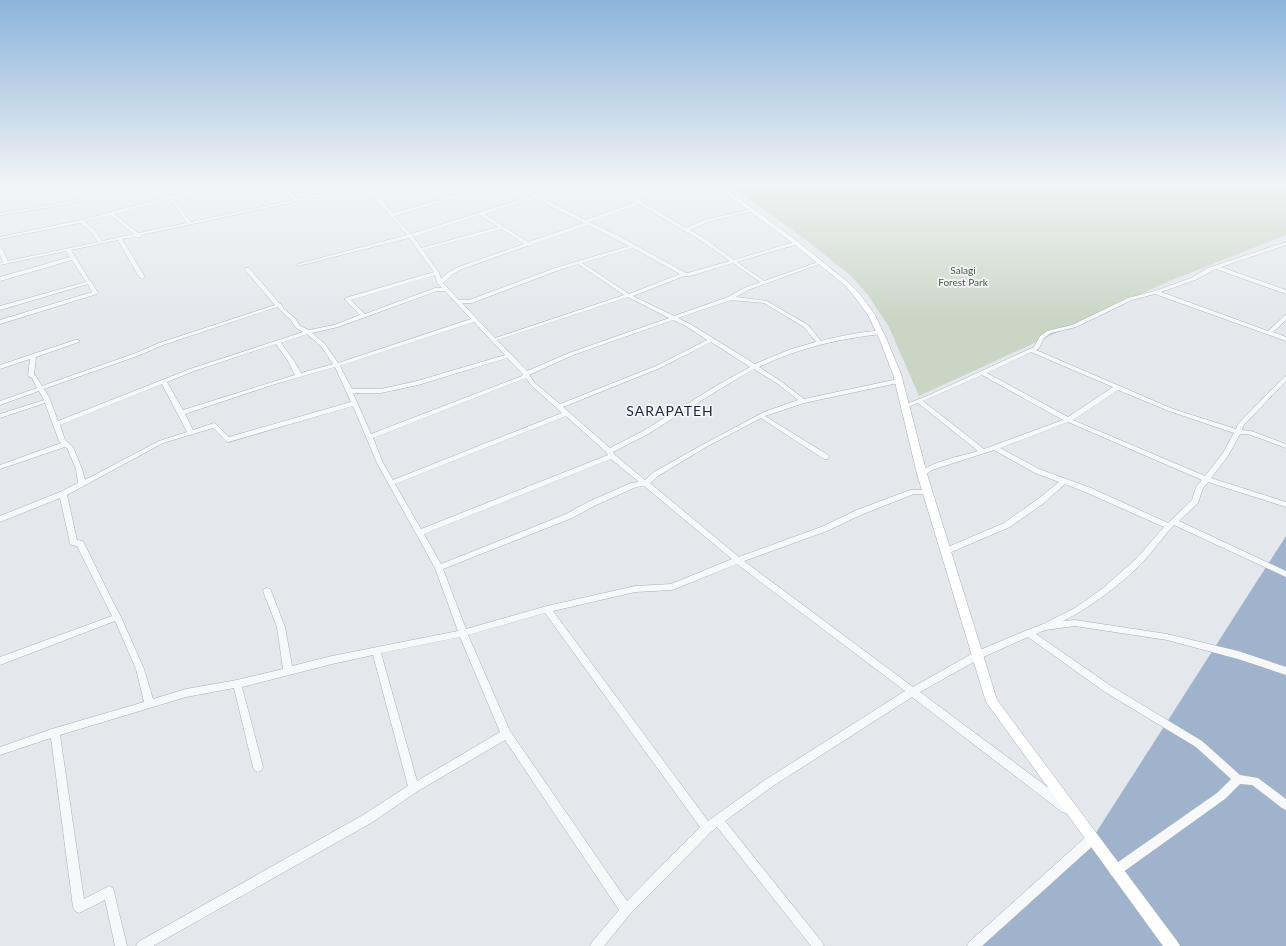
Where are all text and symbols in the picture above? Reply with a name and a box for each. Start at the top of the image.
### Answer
park label: Salagi Forest Park [938,264,989,288]
district label: SARAPATEH [626,402,714,419]

